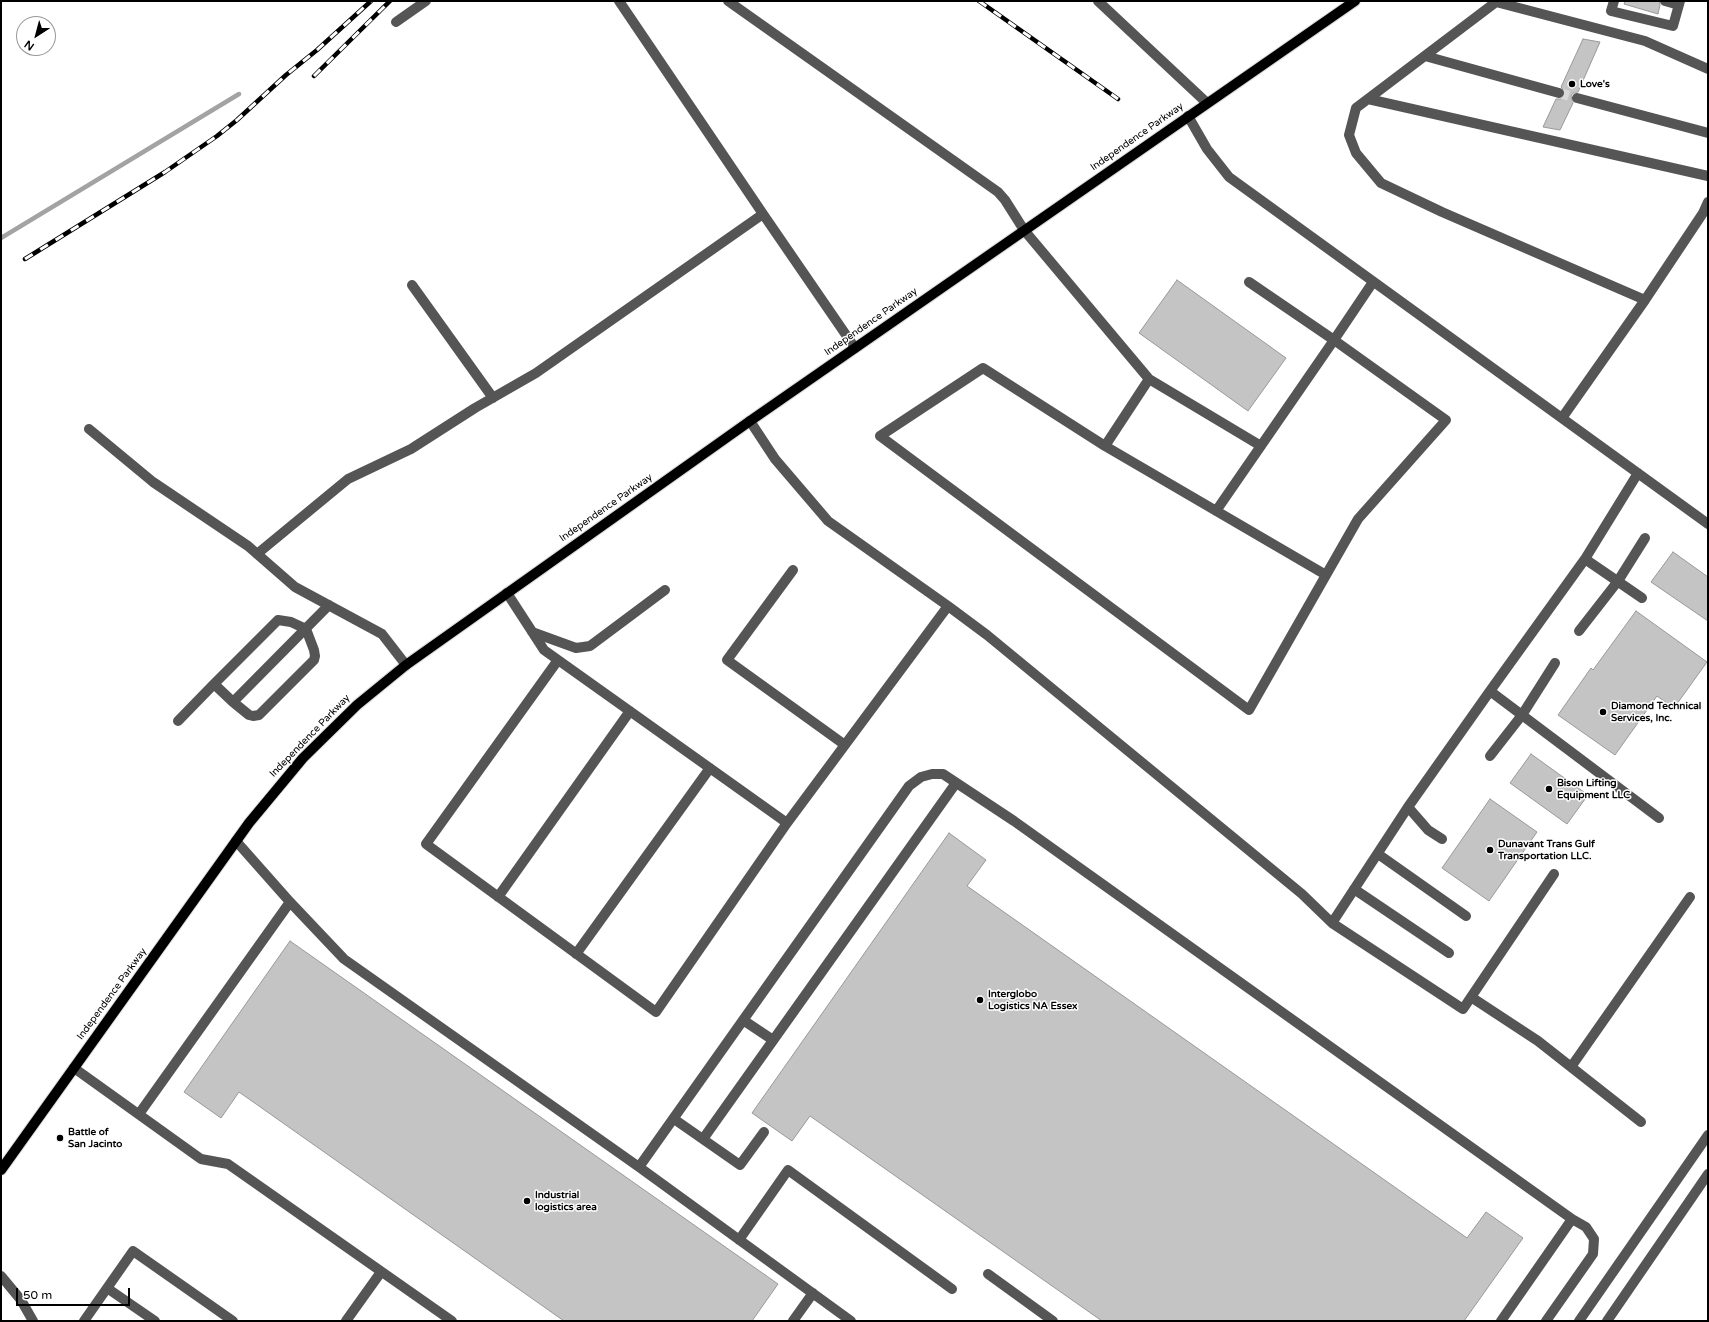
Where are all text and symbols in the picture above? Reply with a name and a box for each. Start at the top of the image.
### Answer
north arrow [16,16,56,56]
text: N [22,37,37,53]
place label: Love's [1580,78,1610,90]
marker: Love's [1567,79,1577,89]
street label: Independence Parkway [1088,100,1186,174]
street label: Independence Parkway [822,285,920,359]
street label: Independence Parkway [557,471,655,545]
street label: Independence Parkway [267,692,353,780]
place label: Diamond Technical Services, Inc. [1611,700,1701,724]
marker: Diamond Technical Services, Inc. [1598,707,1608,717]
place label: Bison Lifting Equipment LLC [1557,777,1630,800]
marker: Bison Lifting Equipment LLC [1544,784,1554,794]
place label: Dunavant Trans Gulf Transportation LLC. [1498,838,1595,862]
marker: Dunavant Trans Gulf Transportation LLC. [1485,845,1495,855]
street label: Independence Parkway [75,946,149,1042]
place label: Interglobo Logistics NA Essex [988,988,1077,1012]
marker: Interglobo Logistics NA Essex [975,995,985,1005]
place label: Battle of San Jacinto [68,1126,122,1150]
marker: Battle of San Jacinto [55,1133,65,1143]
place label: Industrial logistics area [535,1189,597,1212]
marker: Industrial logistics area [522,1196,532,1206]
scale bar [18,1280,132,1306]
text: 50 m [23,1288,52,1302]

